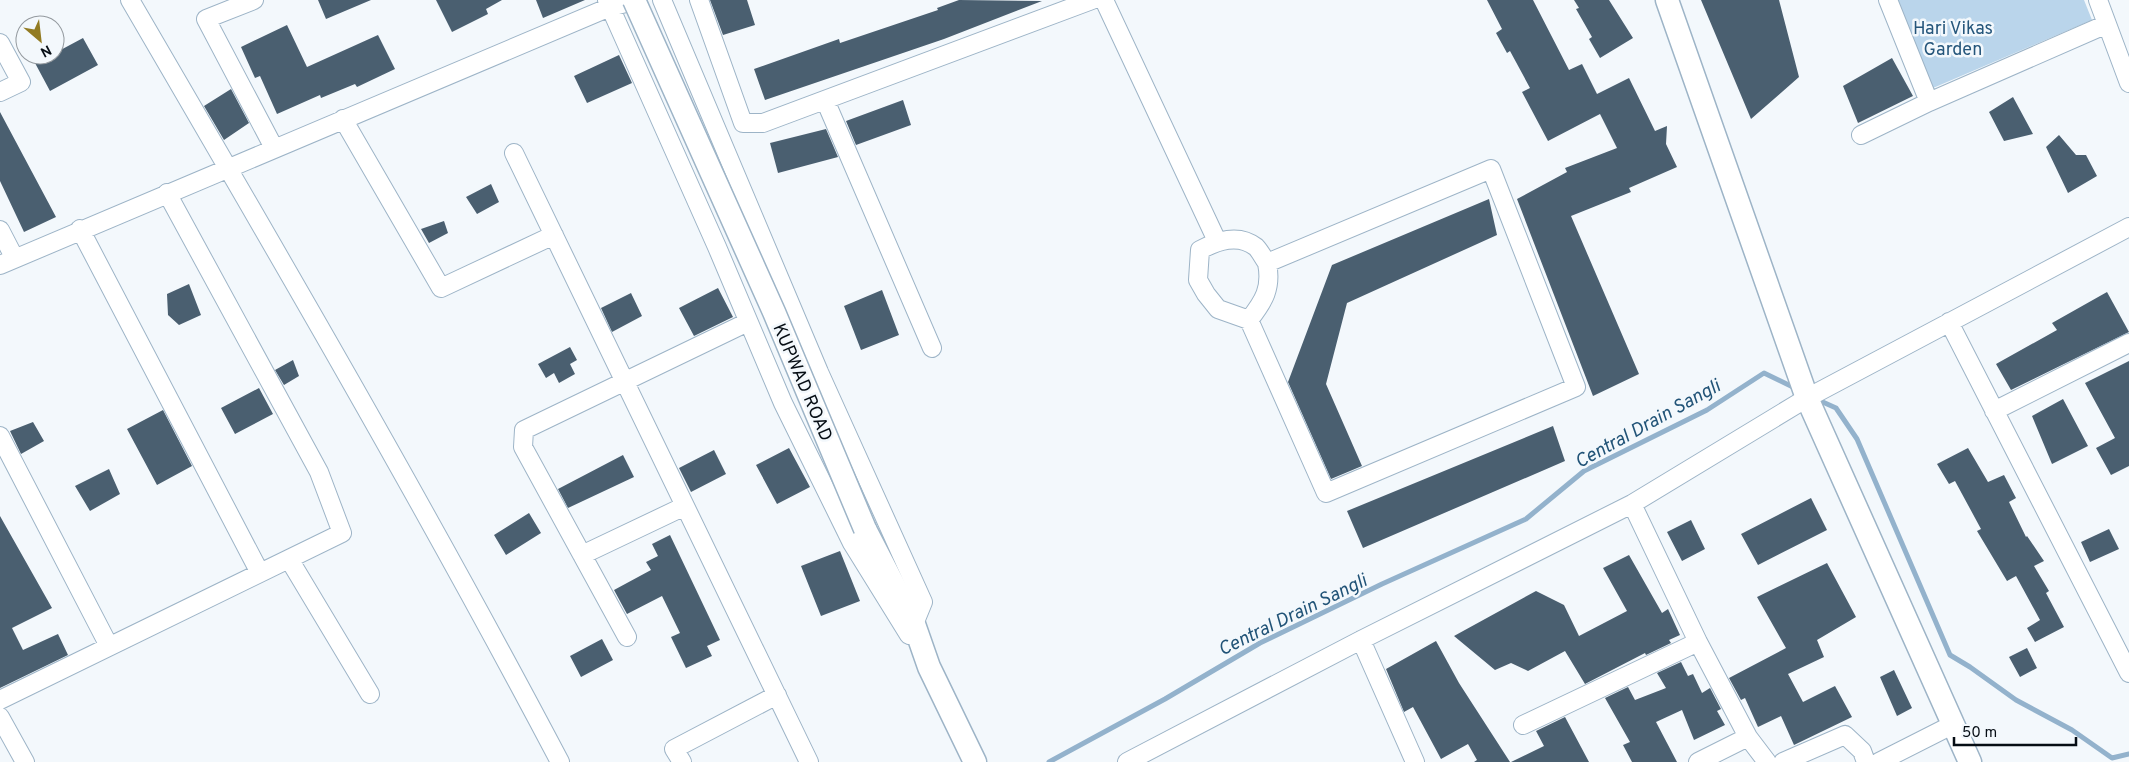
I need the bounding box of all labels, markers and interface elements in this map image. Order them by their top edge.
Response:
north arrow [15,15,65,65]
park label: Hari Vikas Garden [1913,18,1993,62]
text: N [37,40,54,60]
street label: KUPWAD ROAD [766,320,837,445]
water label: Central Drain Sangli [1571,374,1726,475]
water label: Central Drain Sangli [1214,569,1372,662]
scale bar [1954,714,2076,746]
text: 50 m [1962,724,1997,743]

